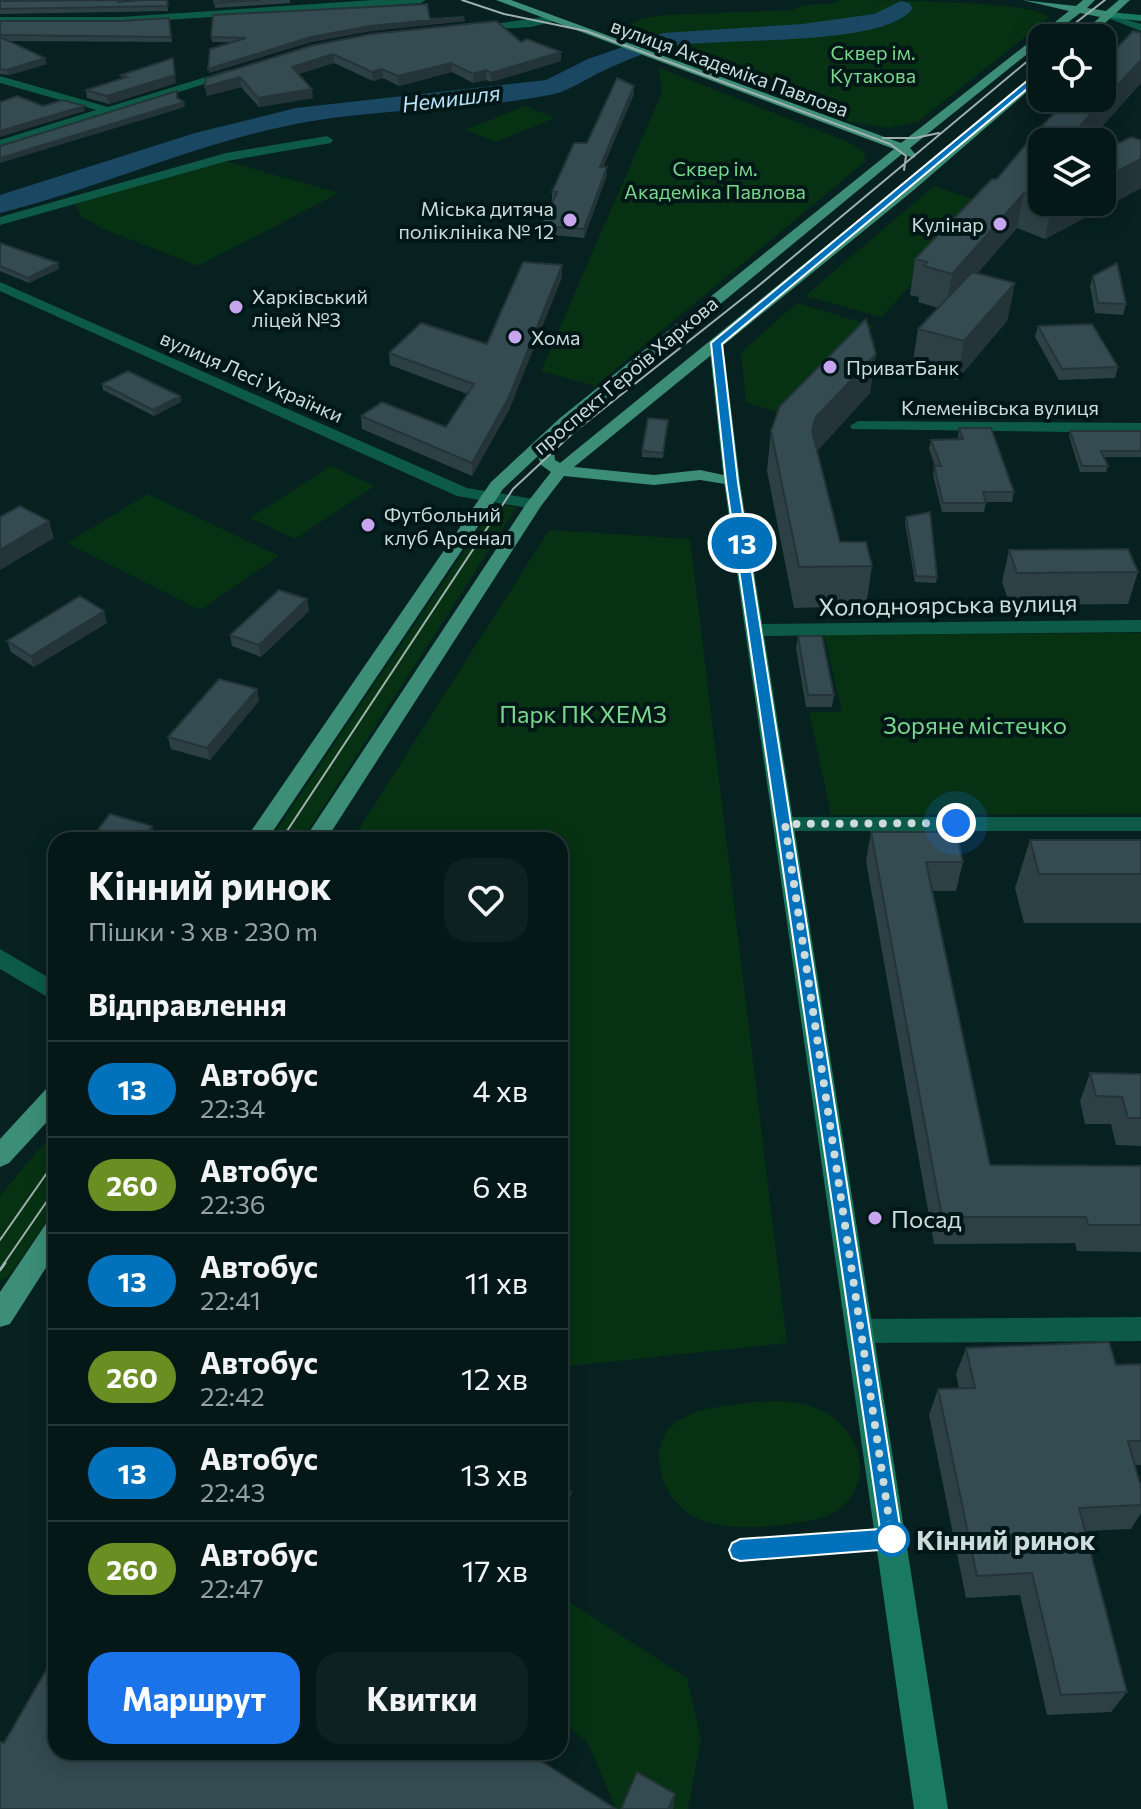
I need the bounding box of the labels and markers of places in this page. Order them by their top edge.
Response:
place label: Міська дитяча поліклініка № 12 [398,196,554,243]
marker: Міська дитяча поліклініка № 12 [561,211,579,229]
place label: Кулінар [911,212,984,236]
marker: Кулінар [991,215,1009,233]
place label: Харківський ліцей №3 [252,284,368,331]
marker: Харківський ліцей №3 [227,298,245,316]
place label: Хома [531,325,580,349]
marker: Хома [506,328,524,346]
place label: ПриватБанк [846,355,960,379]
marker: ПриватБанк [821,358,839,376]
place label: Футбольний клуб Арсенал [384,502,512,549]
marker: Футбольний клуб Арсенал [359,516,377,534]
place label: Посад [891,1204,962,1233]
marker: Посад [866,1209,884,1227]
marker: Кінний ринок [875,1522,909,1556]
place label: Кінний ринок [916,1522,1095,1556]

